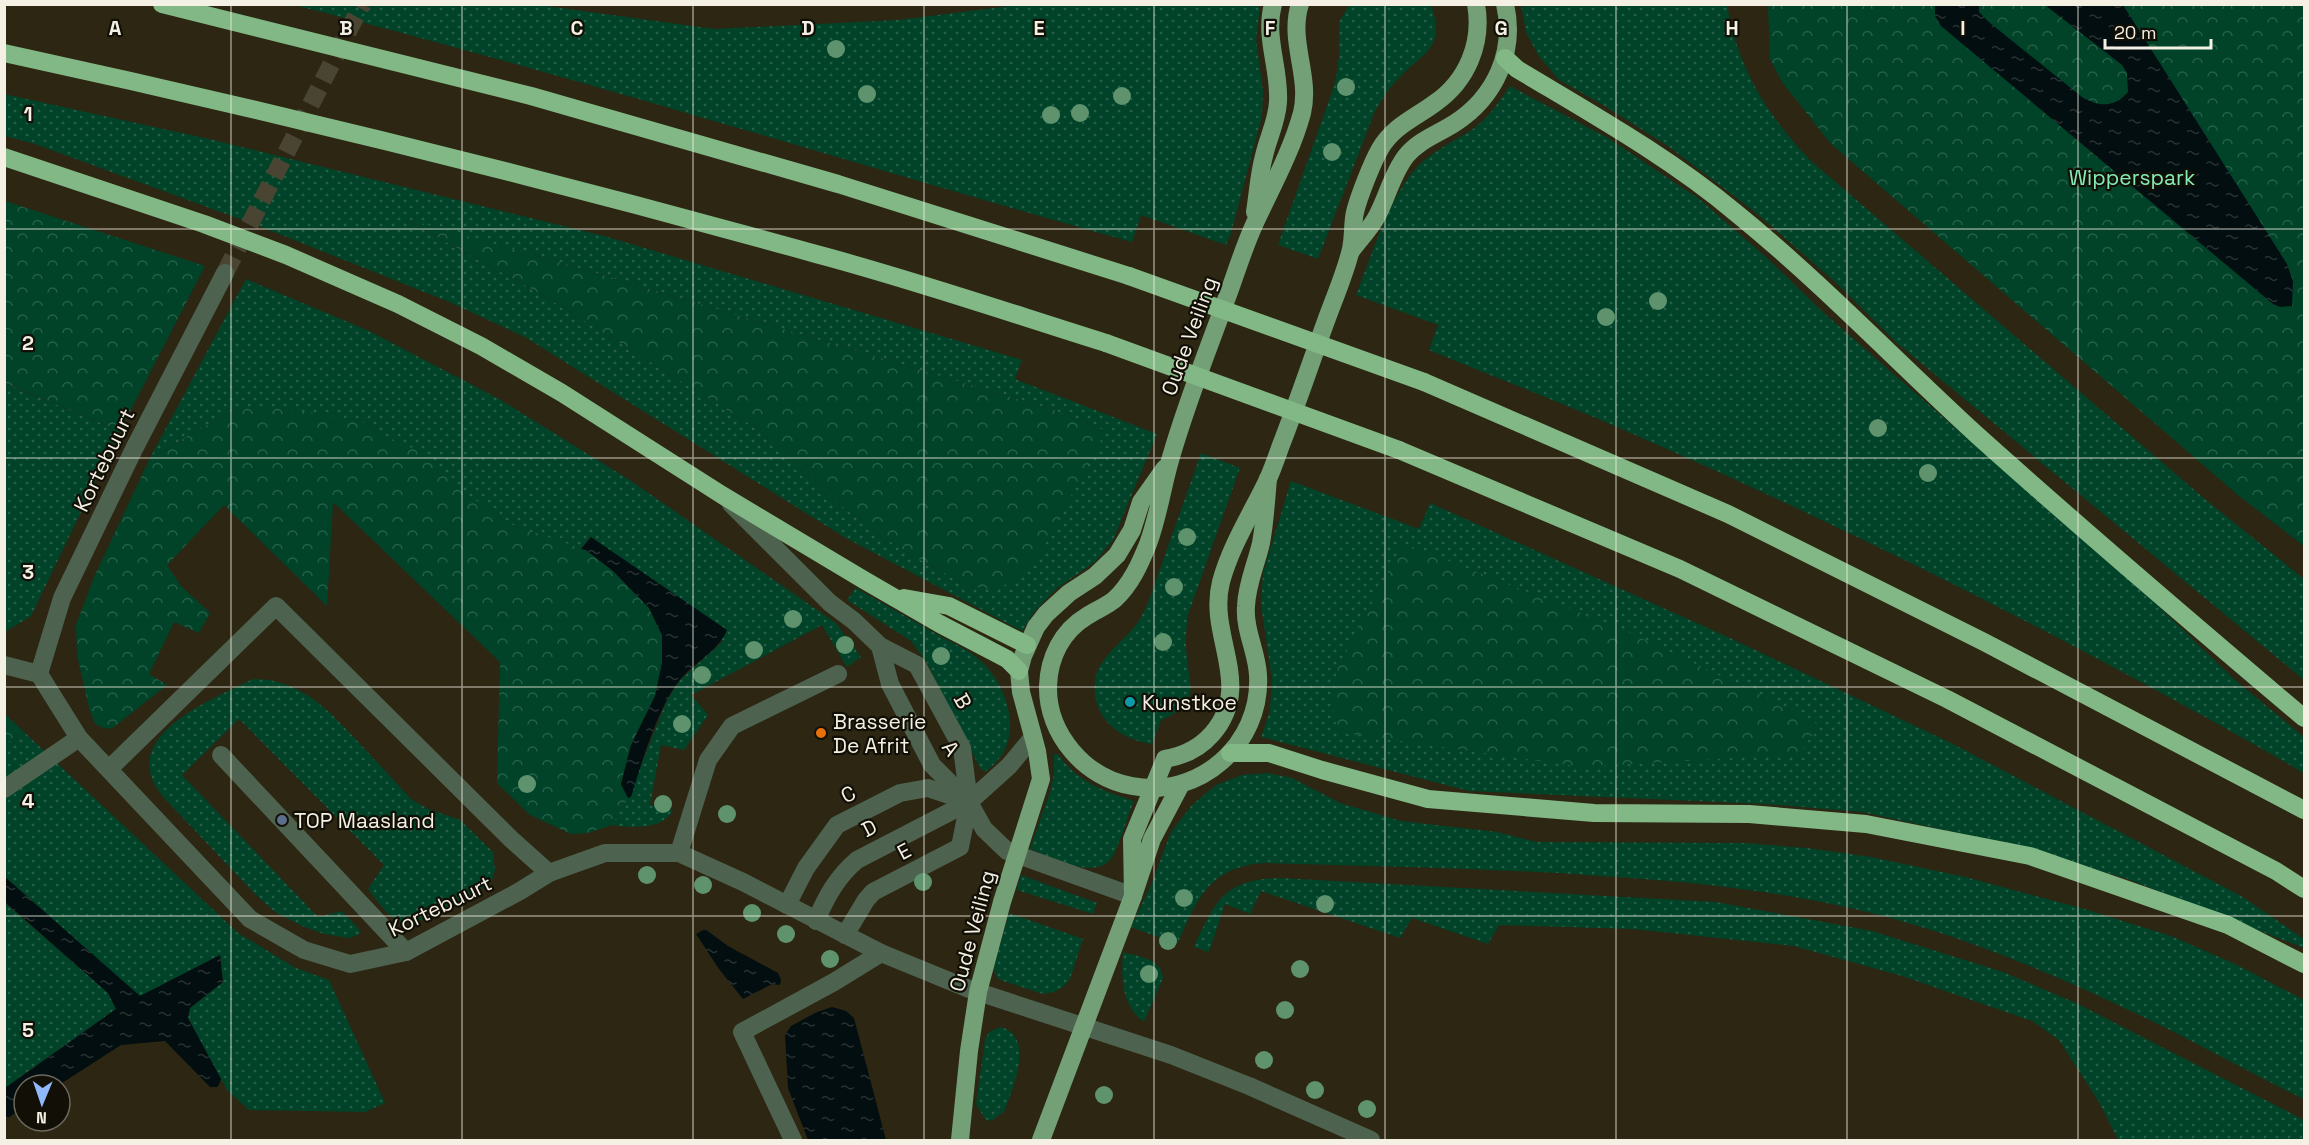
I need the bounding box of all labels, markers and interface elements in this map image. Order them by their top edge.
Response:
scale bar [2105,12,2212,50]
text: A [109,15,122,41]
text: B [339,15,353,41]
text: C [571,15,584,41]
text: D [801,15,815,41]
text: E [1033,15,1045,41]
text: F [1265,15,1276,41]
text: G [1494,15,1508,41]
text: H [1725,15,1739,41]
text: I [1960,15,1966,41]
text: 20 m [2114,21,2157,44]
text: 1 [23,101,33,127]
park label: Wipperspark [2069,164,2195,191]
street label: Oude Veiling [1155,273,1223,399]
text: 2 [22,330,34,356]
street label: Kortebuurt [67,404,141,516]
text: 3 [22,559,34,585]
street label: B [948,688,978,714]
place label: Kunstkoe [1142,689,1237,716]
marker: Kunstkoe [1123,695,1137,709]
place label: Brasserie De Afrit [833,708,927,759]
marker: Brasserie De Afrit [814,726,828,740]
street label: A [936,735,966,761]
street label: C [836,779,860,809]
text: 4 [22,788,35,814]
place label: TOP Maasland [294,807,435,834]
marker: TOP Maasland [275,813,289,827]
street label: D [857,813,881,843]
street label: E [892,836,916,866]
street label: Oude Veiling [943,867,1001,995]
street label: Kortebuurt [384,869,496,943]
text: 5 [22,1017,34,1043]
north arrow [12,1073,72,1133]
text: N [36,1107,47,1128]

